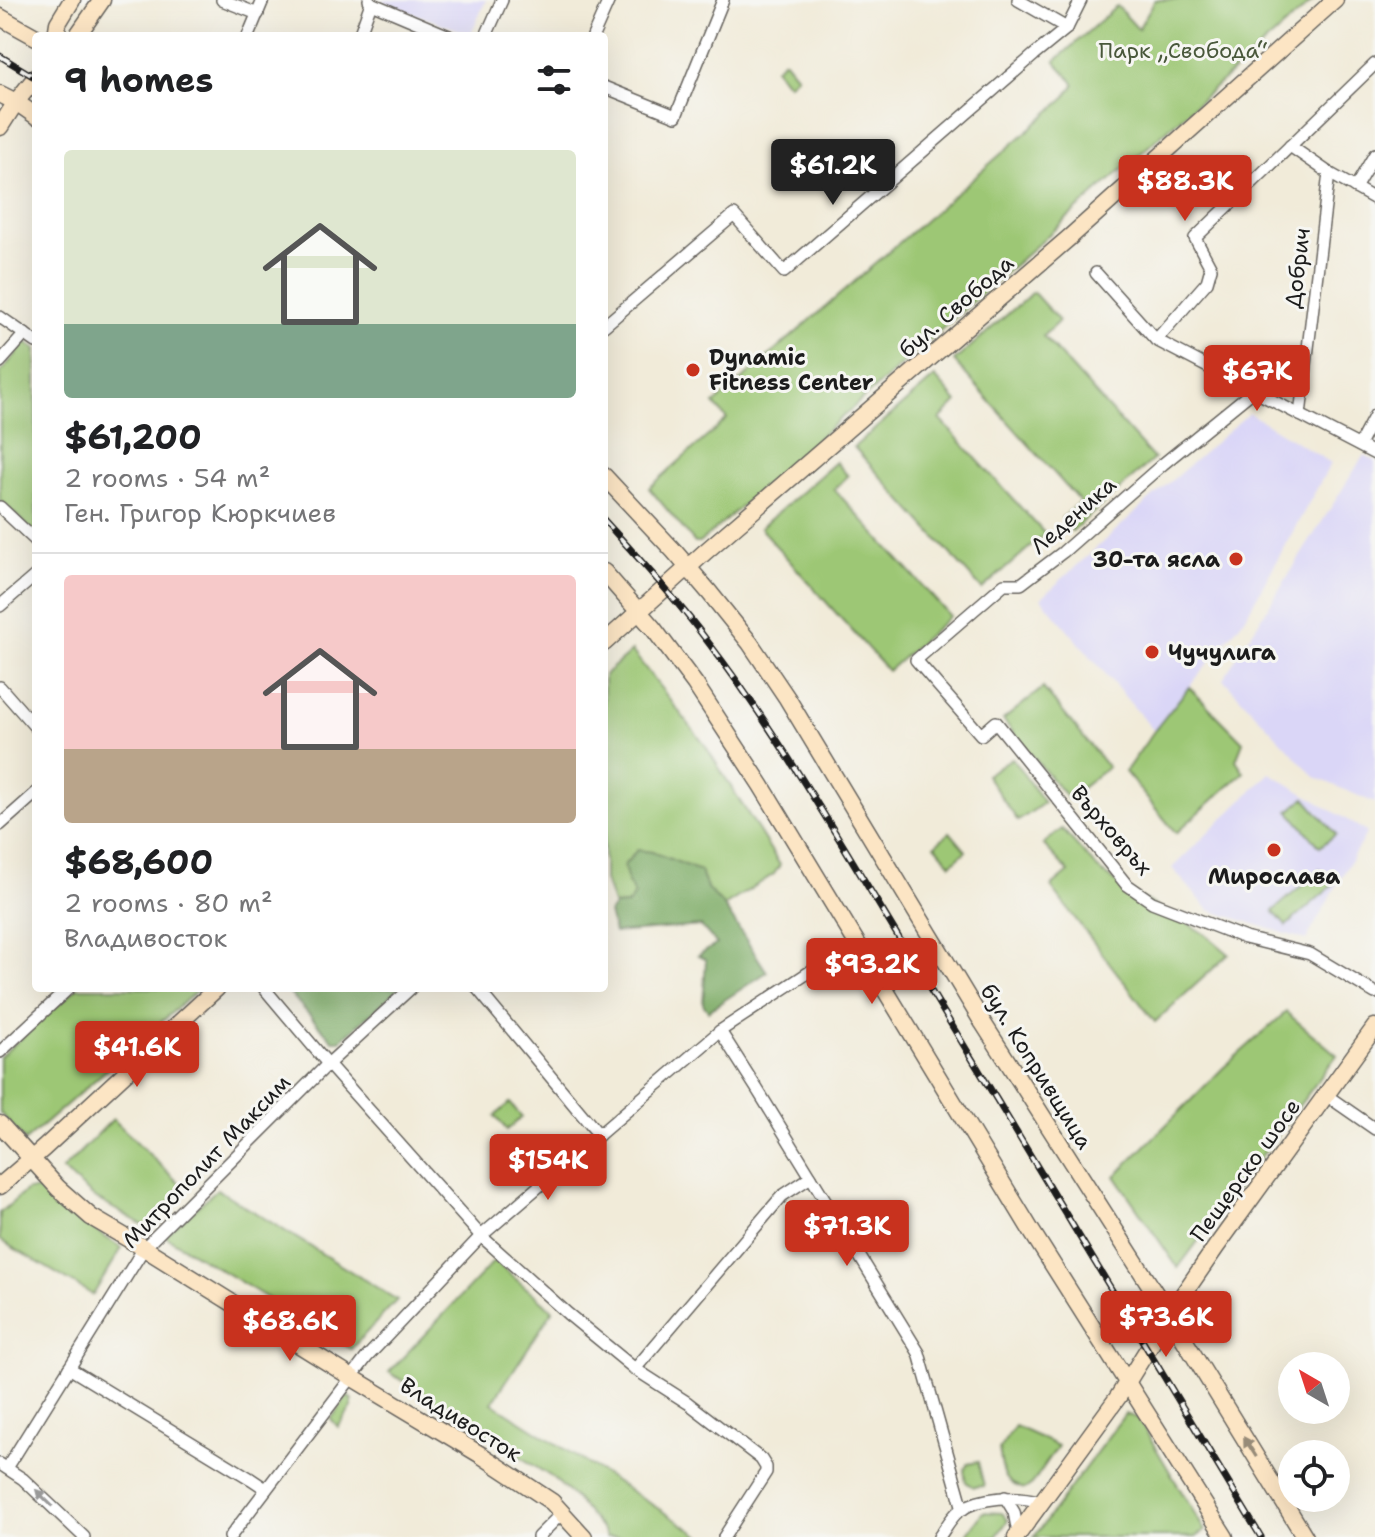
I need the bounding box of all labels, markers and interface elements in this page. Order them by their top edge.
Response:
park label: Парк „Свобода“ [1099,36,1268,65]
text: 9 homes [64,57,213,103]
icon: filters [532,58,576,102]
pin: $61.2K [768,139,898,207]
text: $61.2K [789,147,877,182]
pin: $88.3K [1120,155,1250,223]
text: $88.3K [1137,163,1233,198]
icon: home [248,202,392,346]
street label: Добрич [1278,226,1317,310]
street label: бул. Свобода [893,248,1020,364]
place label: Dynamic Fitness Center [709,343,874,397]
pin: $67K [1210,345,1304,413]
text: $67K [1222,353,1292,388]
marker: Dynamic Fitness Center [684,361,702,379]
text: $61,200 [64,414,202,460]
text: 2 rooms · 54 m² [64,460,270,495]
street label: Леденика [1024,470,1123,561]
text: Ген. Григор Кюркчиев [64,495,336,530]
place label: 30-та ясла [1093,545,1220,574]
marker: 30-та ясла [1227,550,1245,568]
icon: home [248,627,392,771]
place label: Чучулига [1168,638,1276,667]
marker: Чучулига [1143,643,1161,661]
street label: Върховръх [1065,779,1159,881]
text: $68,600 [64,839,213,885]
marker: Мирослава [1265,841,1283,859]
place label: Мирослава [1208,862,1340,891]
text: 2 rooms · 80 m² [64,885,273,920]
text: Владивосток [64,920,227,955]
pin: $93.2K [807,938,937,1006]
text: $93.2K [824,946,920,981]
street label: бул. Копривщица [974,978,1099,1155]
pin: $41.6K [72,1021,202,1089]
text: $41.6K [93,1029,181,1064]
street label: Митрополит Максим [116,1068,297,1254]
street label: Пещерско шосе [1184,1093,1307,1248]
pin: $154K [492,1134,604,1202]
text: $154K [508,1142,588,1177]
pin: $71.3K [782,1200,912,1268]
text: $71.3K [803,1208,891,1243]
pin: $73.6K [1101,1291,1231,1359]
pin: $68.6K [225,1295,355,1363]
text: $73.6K [1119,1299,1213,1334]
text: $68.6K [242,1303,338,1338]
north arrow [1278,1352,1350,1424]
map controls [1278,1352,1350,1512]
street label: Владивосток [394,1371,527,1468]
one-way arrow [1243,1436,1257,1458]
button: locate [1278,1440,1350,1512]
one-way arrow [35,1489,54,1508]

